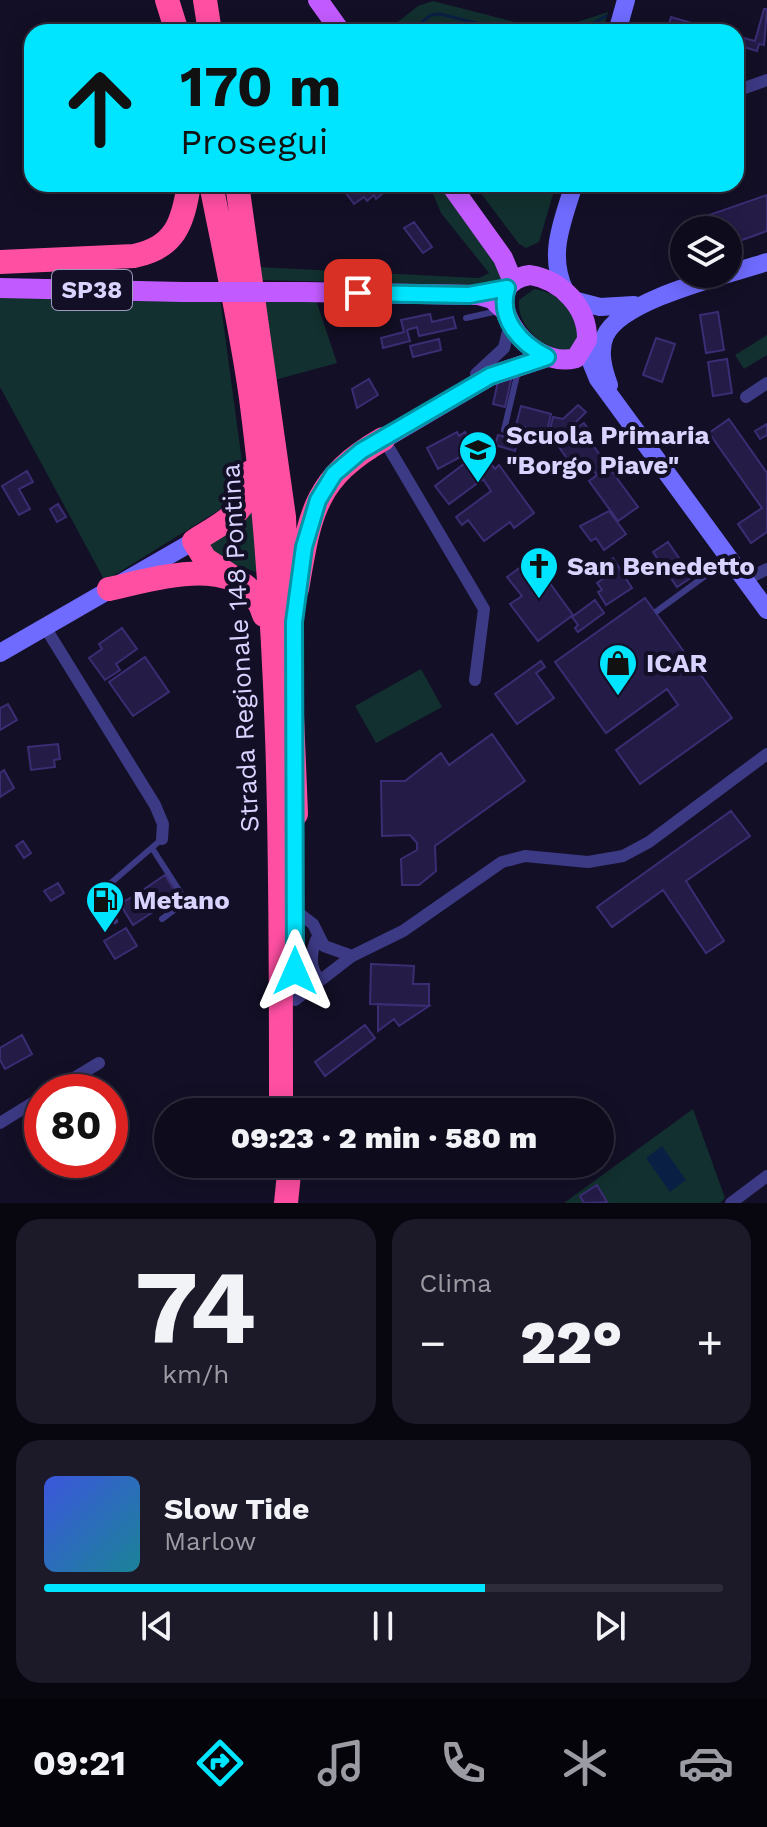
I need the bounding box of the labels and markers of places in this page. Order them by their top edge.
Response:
pin [324,259,392,327]
place label: Scuola Primaria "Borgo Piave" [506,420,710,480]
school or university icon: Scuola Primaria "Borgo Piave" [457,429,499,484]
church icon: San Benedetto [518,545,560,600]
place label: San Benedetto [567,551,755,581]
shop icon: ICAR [597,642,639,697]
place label: ICAR [646,648,708,678]
fuel station icon: Metano [84,879,126,934]
place label: Metano [133,885,230,915]

